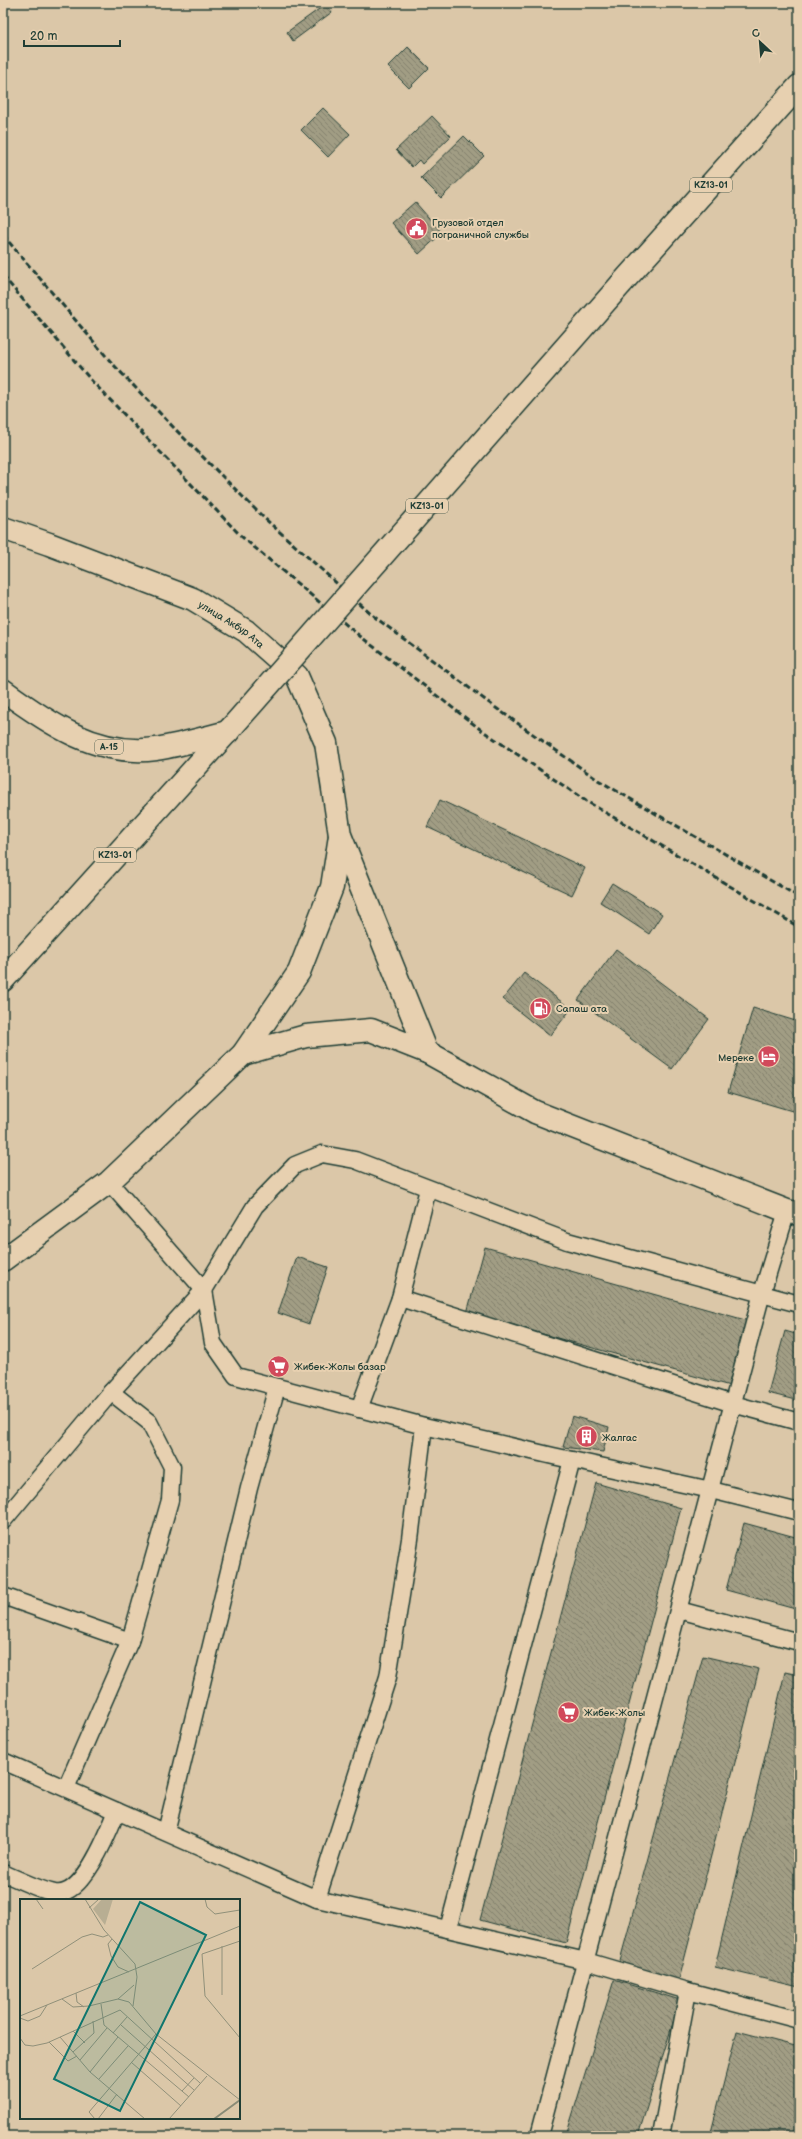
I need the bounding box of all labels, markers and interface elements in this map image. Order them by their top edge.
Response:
scale bar [24,22,120,48]
north arrow [740,22,780,62]
text: С [750,26,762,41]
text: 20 m [30,29,57,44]
road number: KZ13-01 [690,178,732,192]
public building icon: Грузовой отдел пограничной службы [404,215,430,241]
place label: Грузовой отдел пограничной службы [432,217,529,241]
road number: KZ13-01 [406,499,448,513]
street label: улица Акбур Ата [196,599,266,651]
road number: A-15 [95,740,123,754]
road number: KZ13-01 [94,848,136,862]
fuel station icon: Сапаш ата [528,995,554,1021]
place label: Сапаш ата [556,1003,607,1015]
hotel icon: Мереке [756,1044,782,1070]
place label: Мереке [718,1052,754,1064]
supermarket icon: Жибек-Жолы базар [265,1353,291,1379]
place label: Жибек-Жолы базар [294,1361,386,1373]
building icon: Жалгас [573,1424,599,1450]
place label: Жалгас [602,1432,637,1444]
supermarket icon: Жибек-Жолы [555,1699,581,1725]
place label: Жибек-Жолы [584,1707,645,1719]
inset map [20,1899,240,2119]

